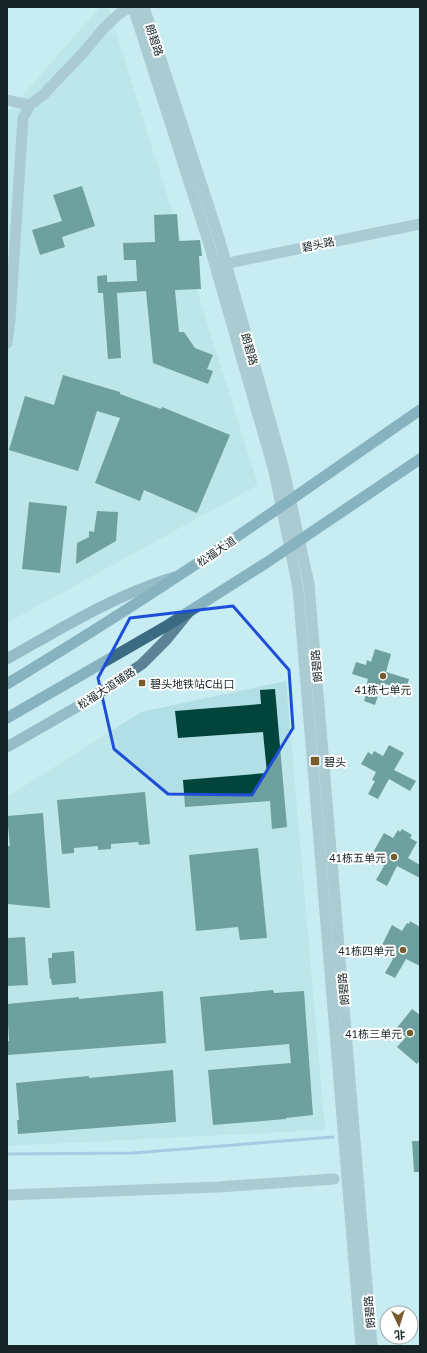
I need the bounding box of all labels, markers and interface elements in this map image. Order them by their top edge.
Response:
street label: 朗碧路 [144,22,166,58]
street label: 碧头路 [301,234,335,254]
street label: 朗碧路 [239,331,261,367]
street label: 松福大道 [194,533,238,569]
street label: 朗碧路 [308,649,324,683]
street label: 松福大道辅路 [75,665,137,711]
marker: 41栋七单元 [378,671,388,681]
place label: 碧头地铁站C出口 [150,677,234,690]
marker: 碧头地铁站C出口 [137,678,147,688]
place label: 41栋七单元 [355,683,411,696]
marker: 碧头 [309,755,321,767]
place label: 碧头 [324,755,346,768]
place label: 41栋五单元 [329,851,386,864]
marker: 41栋五单元 [389,852,399,862]
place label: 41栋四单元 [338,944,395,957]
marker: 41栋四单元 [398,945,408,955]
street label: 朗碧路 [335,972,351,1006]
place label: 41栋三单元 [345,1027,402,1040]
marker: 41栋三单元 [405,1028,415,1038]
street label: 朗碧路 [361,1295,377,1329]
north arrow [379,1305,419,1345]
text: 北 [394,1329,406,1342]

